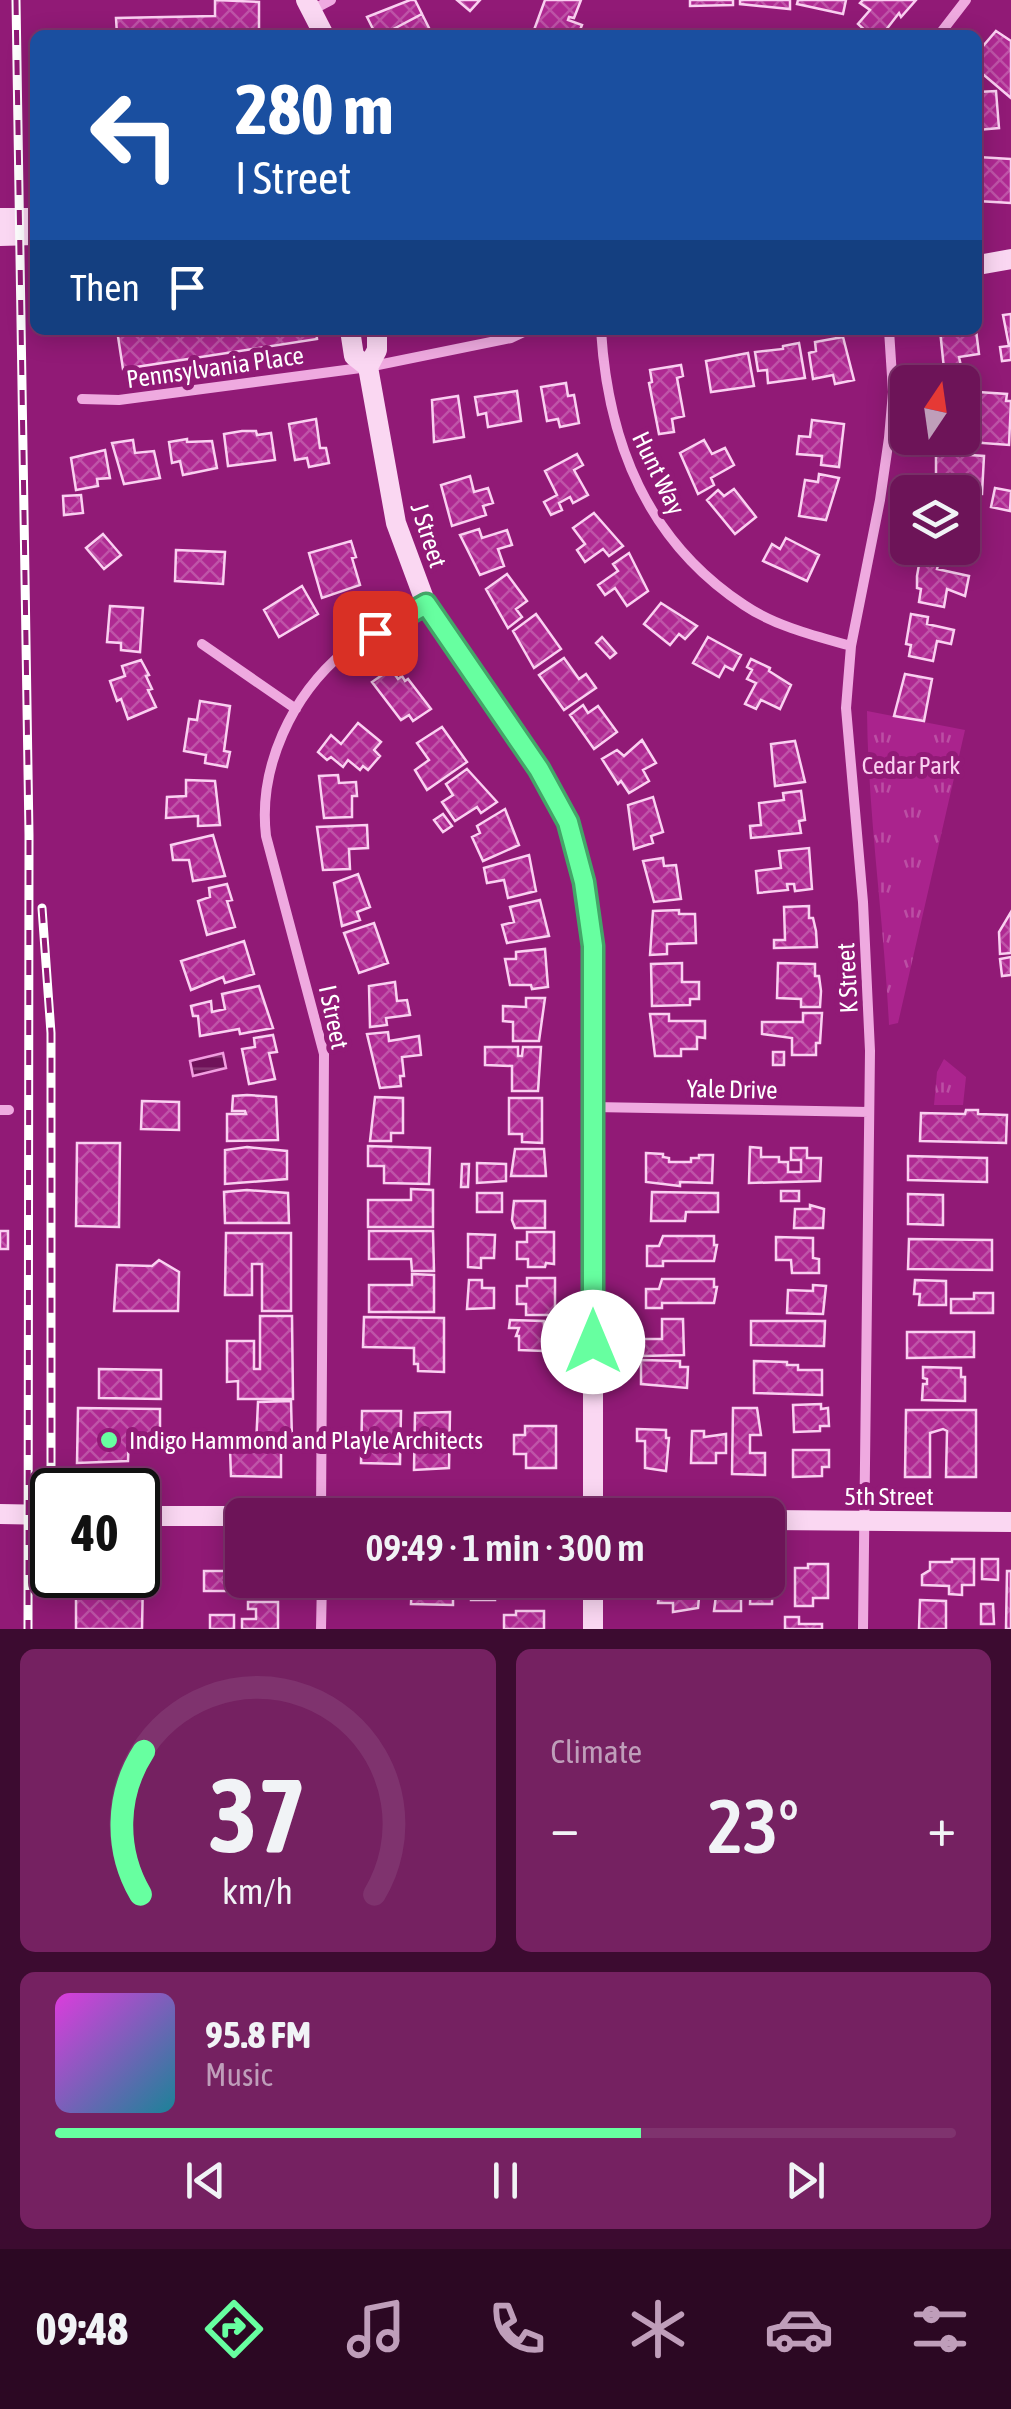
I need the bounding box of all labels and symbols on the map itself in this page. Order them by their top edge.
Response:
street label: Pennsylvania Place [125,341,305,393]
north arrow [890,365,980,455]
street label: Hunt Way [627,427,691,519]
street label: J Street [405,499,453,571]
pin [333,591,418,676]
park label: Cedar Park [862,751,960,779]
street label: K Street [831,942,863,1014]
street label: I Street [314,982,354,1052]
street label: Yale Drive [686,1074,778,1104]
position arrow [541,1290,645,1394]
place label: Indigo Hammond and Playle Architects [129,1426,483,1454]
marker: Indigo Hammond and Playle Architects [98,1429,120,1451]
speed limit sign: 40 [30,1468,160,1598]
street label: 5th Street [844,1482,934,1510]

